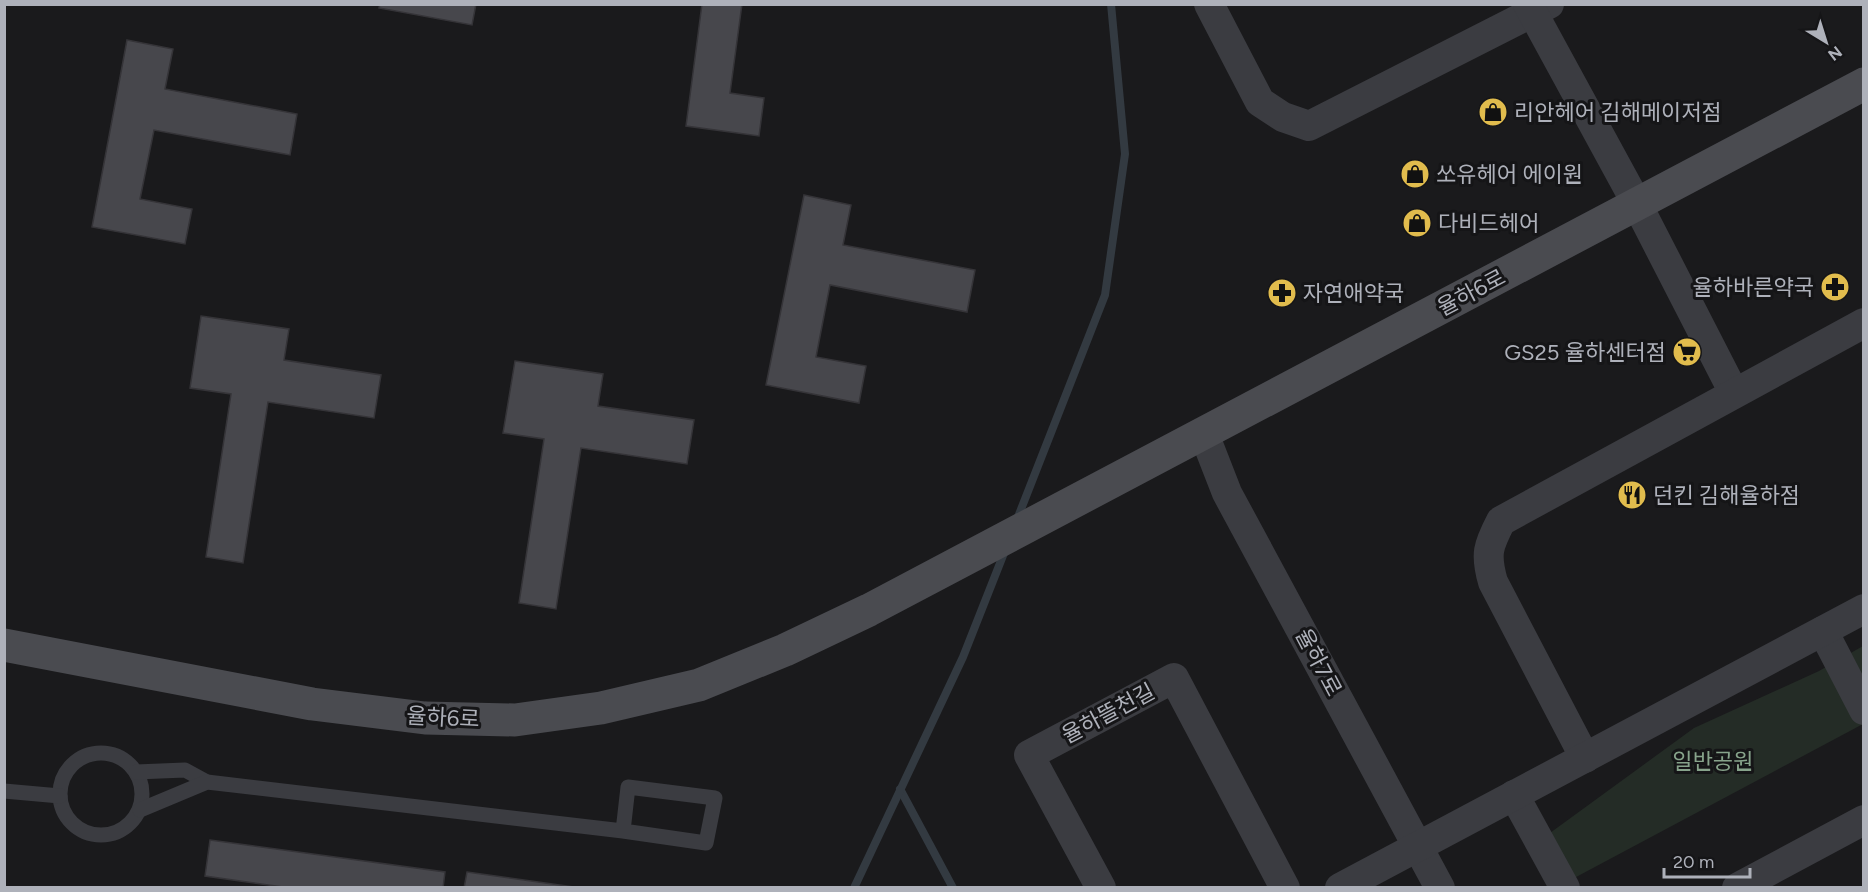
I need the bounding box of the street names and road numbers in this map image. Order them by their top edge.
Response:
street label: 율하6로 [1433,263,1510,322]
street label: 율하7로 [1290,624,1348,701]
street label: 율하뜰천길 [1057,678,1159,749]
street label: 율하6로 [406,702,480,733]

